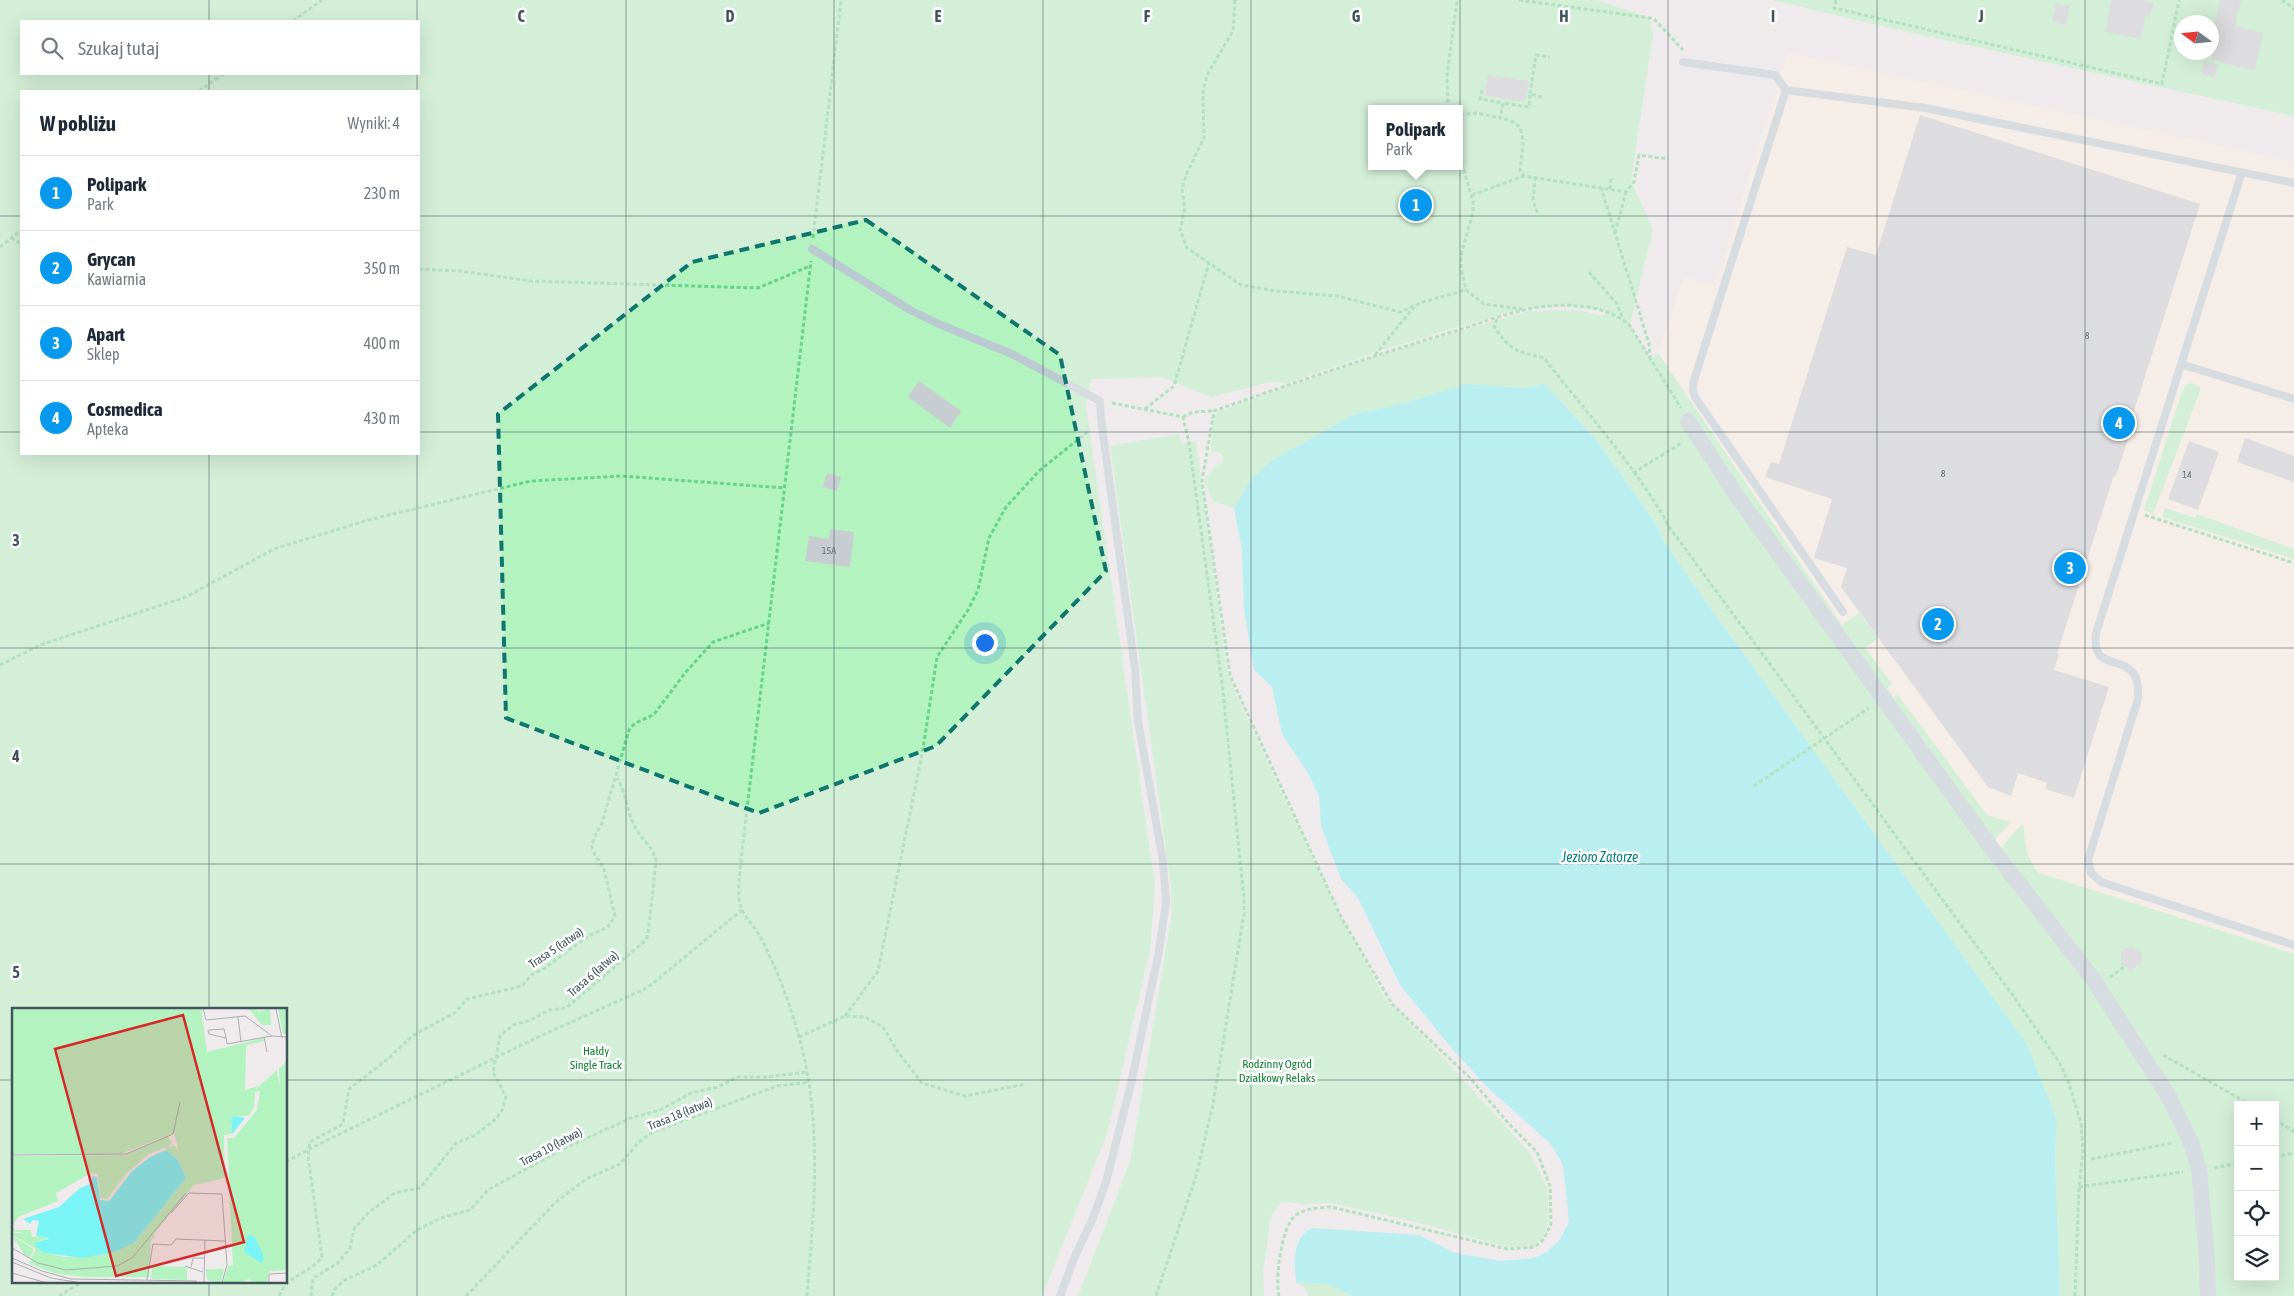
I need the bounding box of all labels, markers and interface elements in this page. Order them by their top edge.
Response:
text: C [517,7,525,25]
text: D [726,7,735,25]
text: E [935,7,942,25]
text: F [1144,7,1151,25]
text: G [1352,7,1361,25]
text: H [1559,7,1569,25]
text: I [1771,7,1775,25]
text: J [1977,7,1984,25]
north arrow [2174,15,2219,60]
search box [20,20,420,75]
icon: search [38,34,66,62]
text: Szukaj tutaj [78,37,160,59]
popup [1368,105,1463,170]
text: W pobliżu [40,111,116,135]
text: Wyniki: 4 [348,114,400,132]
text: Polipark [1386,118,1445,140]
text: Park [1386,140,1413,158]
text: Polipark [87,173,146,195]
text: 1 [52,184,60,202]
text: 230 m [364,184,400,202]
pin: 1 [1400,186,1432,224]
text: Park [87,195,114,213]
text: Grycan [87,248,135,270]
text: 2 [52,259,60,277]
text: 350 m [364,259,400,277]
text: Kawiarnia [87,270,146,288]
text: Apart [87,323,125,345]
house number: 8 [2085,330,2090,341]
text: 3 [52,334,60,352]
text: 400 m [364,334,400,352]
text: Sklep [87,345,120,363]
text: Cosmedica [87,398,163,420]
pin: 4 [2103,404,2135,442]
text: 4 [52,409,60,427]
text: 430 m [364,409,400,427]
text: Apteka [87,420,129,438]
house number: 8 [1941,468,1946,479]
house number: 14 [2182,469,2192,480]
text: 3 [12,531,20,549]
house number: 15A [822,545,836,556]
pin: 3 [2054,549,2086,587]
pin: 2 [1922,605,1954,643]
your location [972,630,998,656]
text: 4 [11,747,20,765]
water label: Jezioro Zatorze [1561,849,1638,865]
street label: Trasa 5 (łatwa) [526,925,586,971]
street label: Trasa 6 (łatwa) [565,948,621,1000]
text: 5 [12,963,20,981]
inset map [12,1008,288,1284]
park label: Hałdy Single Track [570,1044,623,1072]
park label: Rodzinny Ogród Działkowy Relaks [1239,1057,1315,1085]
street label: Trasa 18 (łatwa) [646,1095,714,1133]
map controls [2234,1101,2279,1281]
button: + [2234,1101,2279,1146]
street label: Trasa 10 (łatwa) [518,1125,585,1169]
button: − [2234,1146,2279,1191]
button: locate [2234,1191,2279,1236]
button: layers [2234,1236,2279,1281]

